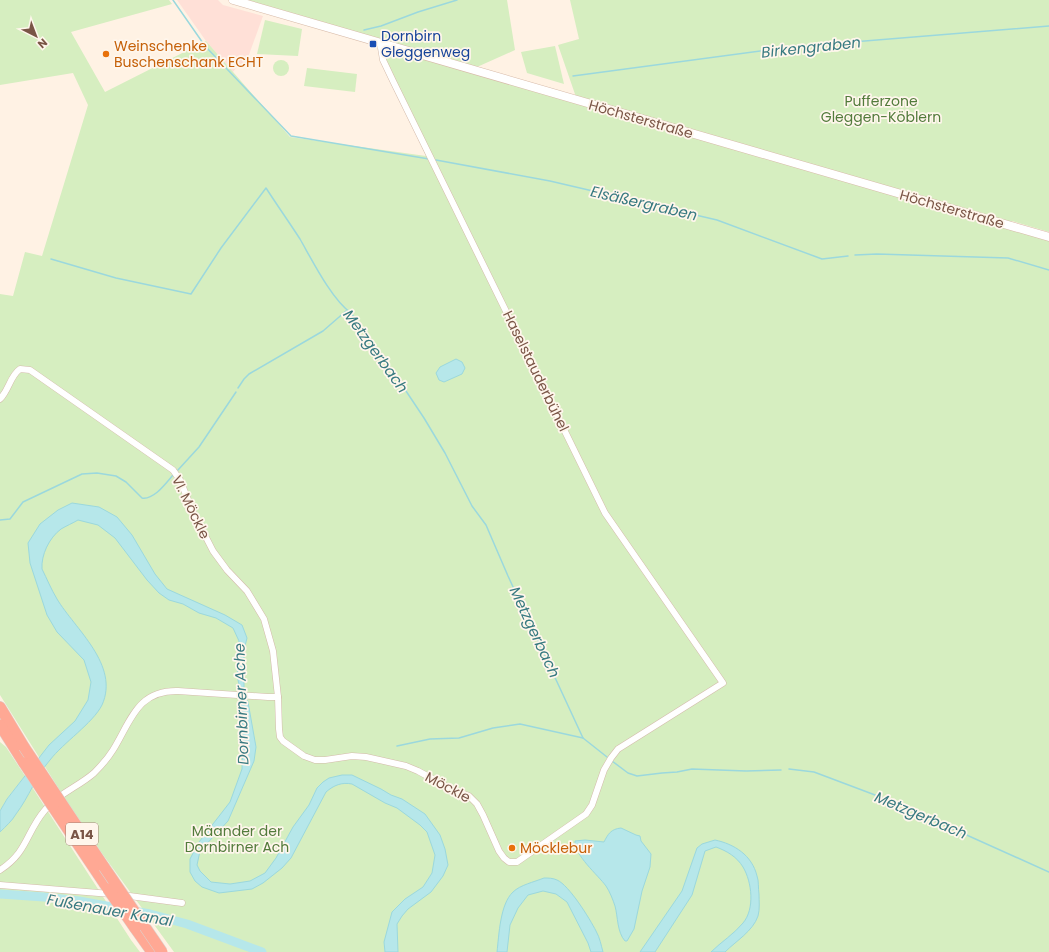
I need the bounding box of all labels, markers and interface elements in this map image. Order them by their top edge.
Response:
north arrow [16,16,56,56]
place label: Dornbirn Gleggenweg [381,26,470,62]
water label: Birkengraben [760,31,862,63]
text: N [34,35,51,52]
place label: Weinschenke Buschenschank ECHT [114,36,264,72]
marker: Dornbirn Gleggenweg [368,39,378,49]
marker: Weinschenke Buschenschank ECHT [101,49,111,59]
park label: Pufferzone Gleggen-Köblern [821,91,941,127]
street label: Höchsterstraße [586,95,696,144]
water label: Elsäßergraben [589,181,699,225]
street label: Höchsterstraße [897,185,1007,234]
water label: Metzgerbach [339,305,413,397]
street label: Haselstauderbühel [498,307,574,435]
street label: VI. Möckle [167,472,215,542]
water label: Metzgerbach [505,583,565,681]
water label: Dornbirner Ache [228,643,254,765]
street label: Möckle [422,767,475,807]
water label: Metzgerbach [872,786,970,844]
park label: Mäander der Dornbirner Ach [185,821,289,857]
road number: A14 [66,823,98,845]
place label: Möcklebur [520,838,593,858]
marker: Möcklebur [507,843,517,853]
water label: Fußenauer Kanal [45,889,175,931]

